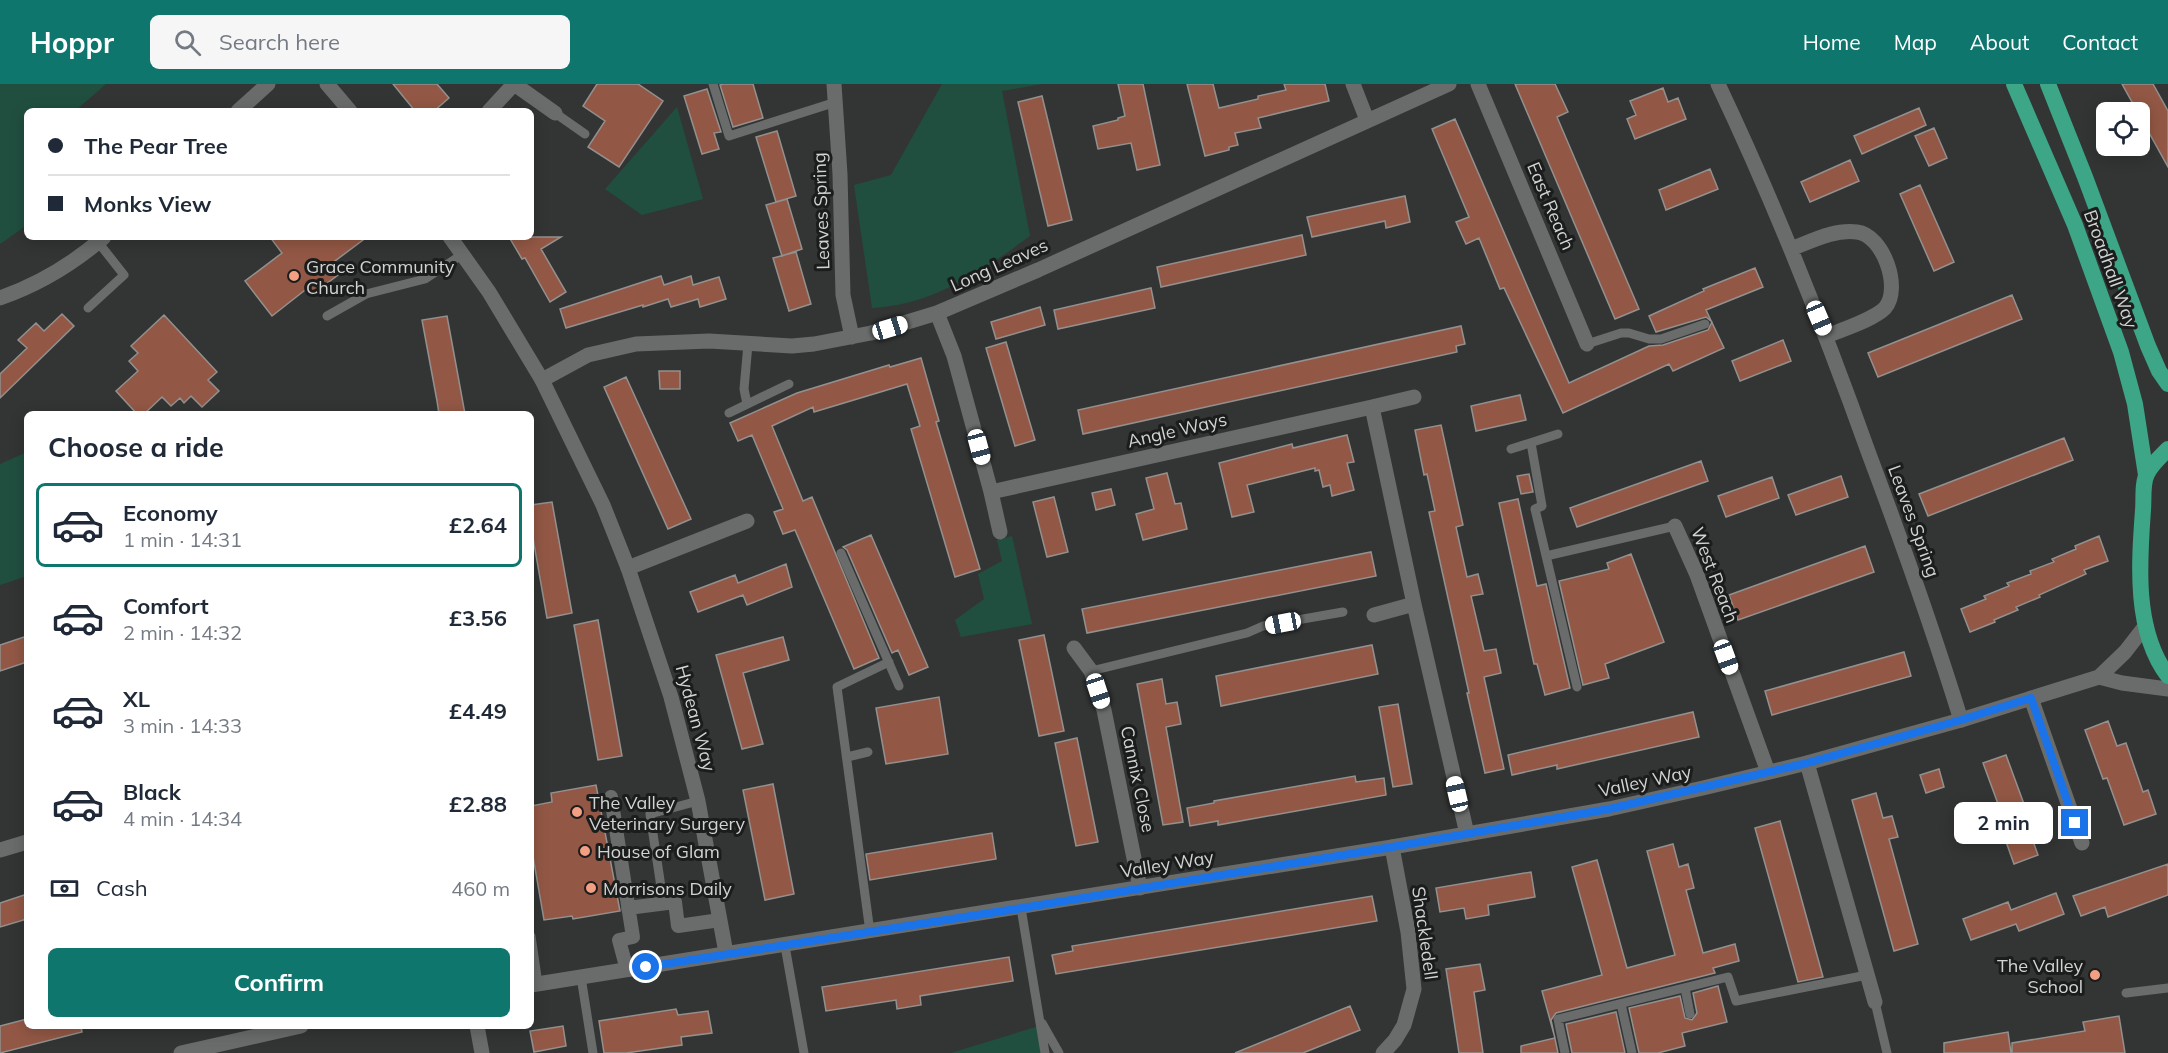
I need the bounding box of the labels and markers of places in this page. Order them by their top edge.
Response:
place label: Grace Community Church [306,255,455,299]
marker: Grace Community Church [287,269,301,283]
place label: The Valley Veterinary Surgery [589,791,746,835]
marker: The Valley Veterinary Surgery [570,805,584,819]
place label: House of Glam [597,840,720,863]
marker: House of Glam [578,844,592,858]
place label: Morrisons Daily [603,877,732,900]
marker: Morrisons Daily [584,881,598,895]
place label: The Valley School [1997,954,2083,998]
marker: The Valley School [2088,968,2102,982]

